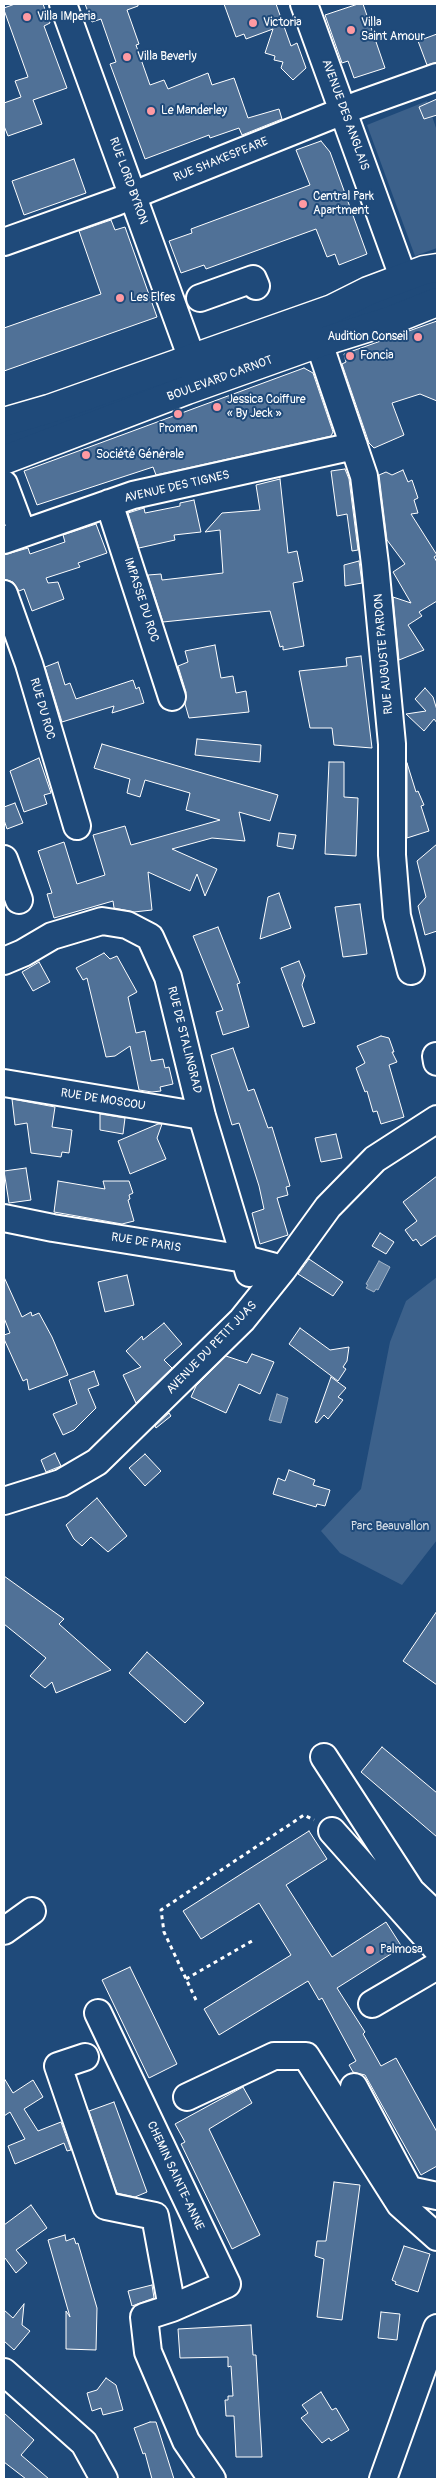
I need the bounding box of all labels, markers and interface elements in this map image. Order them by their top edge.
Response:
place label: Villa IMperia [37,10,96,24]
marker: Villa IMperia [21,11,33,23]
place label: Victoria [263,16,302,30]
place label: Villa Saint Amour [361,16,425,44]
marker: Victoria [247,17,259,29]
marker: Villa Saint Amour [345,24,357,36]
place label: Villa Beverly [137,50,197,64]
marker: Villa Beverly [121,51,133,63]
street label: AVENUE DES ANGLAIS [318,58,372,172]
place label: Le Manderley [161,104,227,118]
marker: Le Manderley [145,105,157,117]
street label: RUE LORD BYRON [106,135,150,227]
street label: RUE SHAKESPEARE [172,135,270,185]
place label: Central Park Apartment [313,190,374,218]
marker: Central Park Apartment [297,198,309,210]
place label: Les Elfes [130,291,175,305]
marker: Les Elfes [114,292,126,304]
place label: Audition Conseil [327,330,408,344]
marker: Audition Conseil [412,331,424,343]
place label: Foncia [360,349,394,363]
marker: Foncia [344,350,356,362]
street label: BOULEVARD CARNOT [165,353,275,405]
place label: Jessica Coiffure « By Jeck » [227,393,306,421]
marker: Jessica Coiffure « By Jeck » [211,401,223,413]
marker: Proman [172,408,184,420]
place label: Proman [158,422,198,436]
place label: Société Générale [96,448,184,462]
marker: Société Générale [80,449,92,461]
street label: AVENUE DES TIGNES [123,468,231,506]
street label: IMPASSE DU ROC [121,556,161,644]
street label: RUE AUGUSTE PARDON [372,593,396,715]
street label: RUE DU ROC [26,676,58,742]
street label: RUE DE STALINGRAD [164,985,204,1095]
street label: RUE DE MOSCOU [59,1086,147,1114]
street label: RUE DE PARIS [110,1230,182,1256]
street label: AVENUE DU PETIT JUAS [164,1299,260,1397]
park label: Parc Beauvallon [351,1520,429,1534]
place label: Palmosa [380,1943,423,1957]
marker: Palmosa [364,1944,376,1956]
street label: CHEMIN SAINTE-ANNE [143,2119,207,2233]

